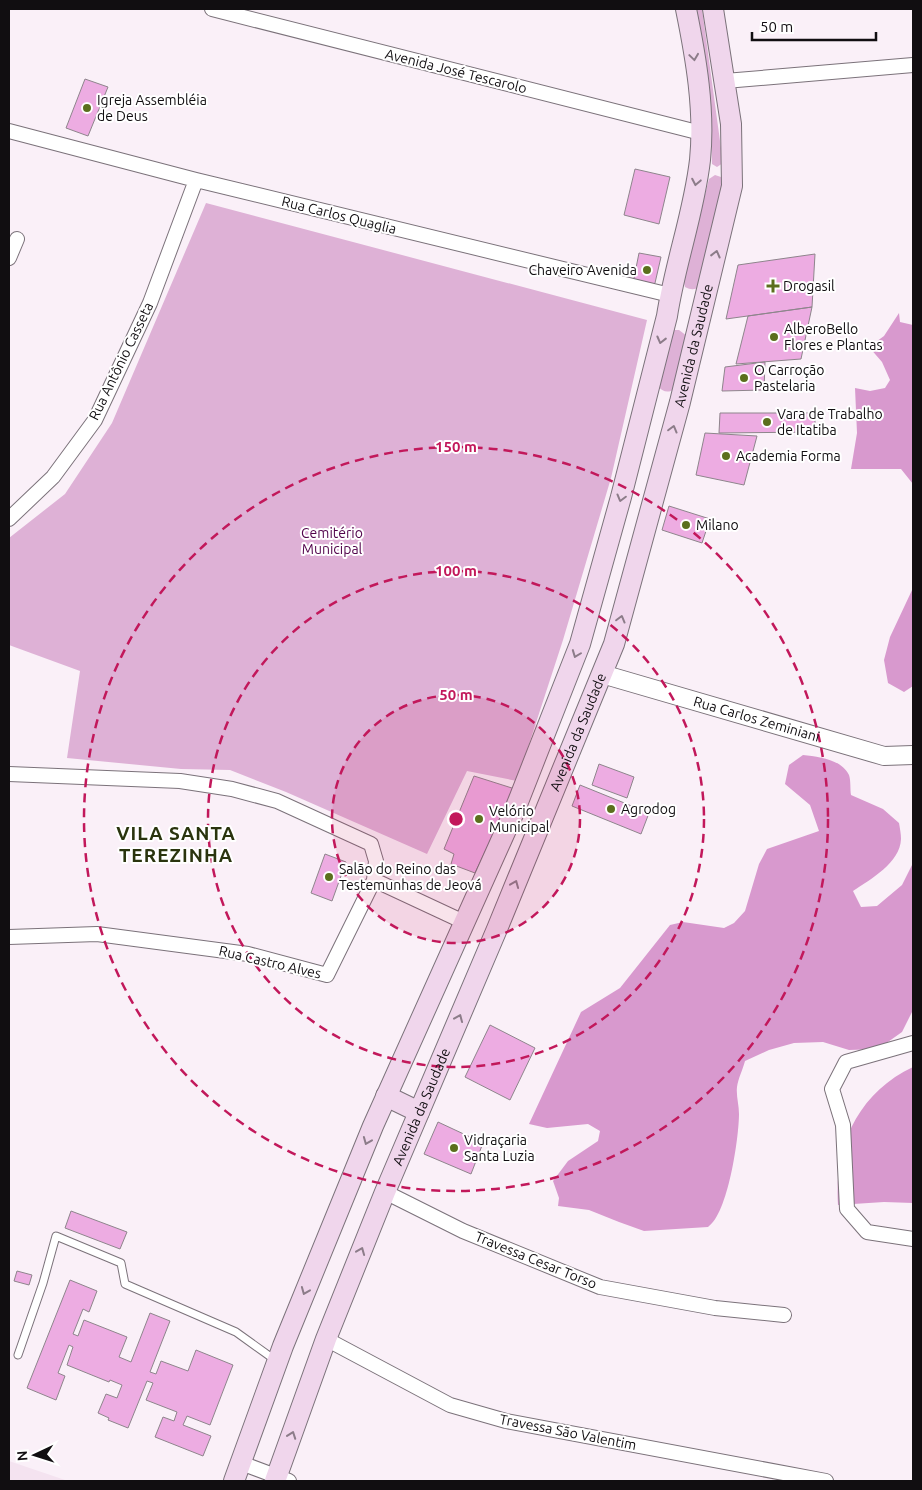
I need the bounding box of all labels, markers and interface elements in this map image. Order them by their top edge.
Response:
scale bar [752,10,876,42]
text: 50 m [760,18,793,35]
street label: Avenida José Tescarolo [383,46,529,96]
one-way arrow [689,52,699,61]
place label: Igreja Assembléia de Deus [97,92,207,124]
marker: Igreja Assembléia de Deus [81,102,93,114]
one-way arrow [692,177,702,186]
street label: Rua Carlos Quaglia [280,193,398,237]
one-way arrow [710,249,721,258]
place label: Chaveiro Avenida [528,262,637,278]
marker: Chaveiro Avenida [641,264,653,276]
place label: Drogasil [783,278,835,294]
marker: Drogasil [767,280,779,292]
street label: Avenida da Saudade [671,283,716,409]
street label: Rua Antônio Casseta [86,300,156,422]
place label: AlberoBello Flores e Plantas [784,321,882,353]
marker: AlberoBello Flores e Plantas [768,331,780,343]
one-way arrow [656,336,667,345]
place label: O Carroção Pastelaria [754,362,825,394]
marker: O Carroção Pastelaria [738,372,750,384]
place label: Vara de Trabalho de Itatiba [777,406,883,438]
marker: Vara de Trabalho de Itatiba [761,416,773,428]
one-way arrow [667,424,678,433]
text: 150 m [435,438,477,455]
place label: Academia Forma [736,448,841,464]
marker: Academia Forma [720,450,732,462]
one-way arrow [616,493,626,501]
place label: Milano [696,517,739,533]
marker: Milano [680,519,692,531]
park label: Cemitério Municipal [301,525,363,557]
text: 100 m [435,562,477,579]
one-way arrow [615,615,626,624]
one-way arrow [572,649,582,658]
street label: Avenida da Saudade [547,671,609,793]
text: 50 m [439,686,473,703]
street label: Rua Carlos Zeminiani [692,693,822,745]
place label: Agrodog [621,801,676,817]
place label: Velório Municipal [489,803,550,835]
marker: Agrodog [605,803,617,815]
centre of rings [447,810,465,828]
marker: Velório Municipal [473,813,485,825]
district label: VILA SANTA TEREZINHA [116,822,236,866]
place label: Salão do Reino das Testemunhas de Jeová [339,861,482,893]
marker: Salão do Reino das Testemunhas de Jeová [323,871,335,883]
one-way arrow [509,880,520,889]
street label: Rua Castro Alves [217,942,323,982]
one-way arrow [452,1014,463,1023]
street label: Avenida da Saudade [389,1046,453,1168]
place label: Vidraçaria Santa Luzia [464,1132,535,1164]
one-way arrow [362,1136,373,1145]
marker: Vidraçaria Santa Luzia [448,1142,460,1154]
street label: Travessa Cesar Torso [473,1228,599,1292]
one-way arrow [355,1247,365,1255]
one-way arrow [301,1287,311,1295]
street label: Travessa São Valentim [498,1411,638,1453]
north arrow [10,1430,60,1480]
one-way arrow [286,1432,296,1440]
text: N [14,1450,30,1462]

